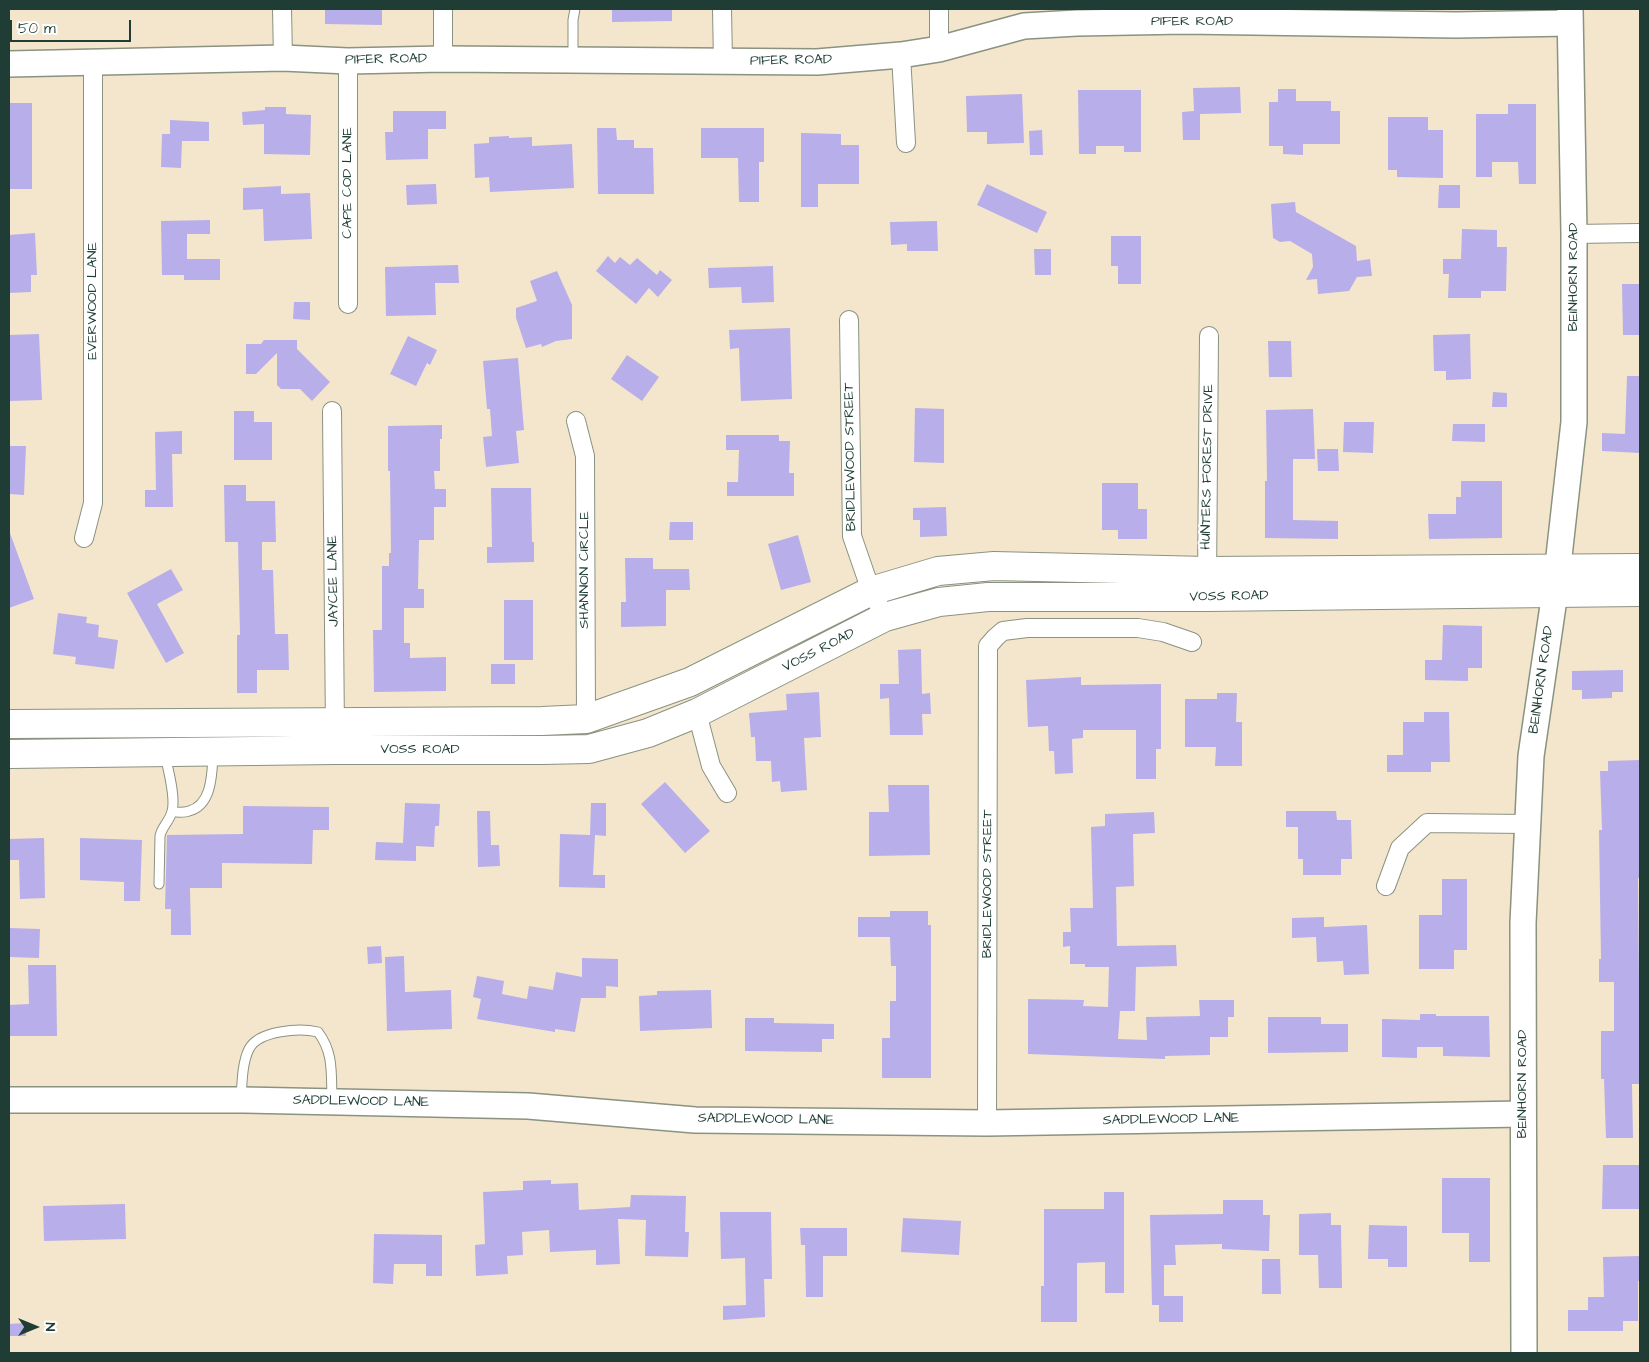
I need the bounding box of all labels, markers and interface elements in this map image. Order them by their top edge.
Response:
scale bar [12,10,134,42]
street label: PIFER ROAD [1151,14,1233,30]
text: 50 m [18,18,56,39]
street label: PIFER ROAD [345,51,427,69]
street label: PIFER ROAD [750,52,832,70]
street label: CAPE COD LANE [340,127,356,239]
street label: BEINHORN ROAD [1566,223,1582,331]
street label: EVERWOOD LANE [85,242,101,360]
street label: BRIDLEWOOD STREET [841,383,861,531]
street label: HUNTERS FOREST DRIVE [1198,384,1218,550]
street label: SHANNON CIRCLE [577,511,593,629]
street label: JAYCEE LANE [325,535,343,627]
street label: VOSS ROAD [1189,588,1269,606]
street label: BEINHORN ROAD [1526,625,1558,735]
street label: VOSS ROAD [780,626,858,676]
street label: VOSS ROAD [380,742,460,758]
street label: BRIDLEWOOD STREET [980,810,996,958]
street label: BEINHORN ROAD [1515,1030,1531,1138]
street label: SADDLEWOOD LANE [293,1092,429,1112]
street label: SADDLEWOOD LANE [698,1110,834,1130]
street label: SADDLEWOOD LANE [1103,1110,1239,1130]
north arrow [10,1302,60,1352]
text: N [40,1323,60,1331]

